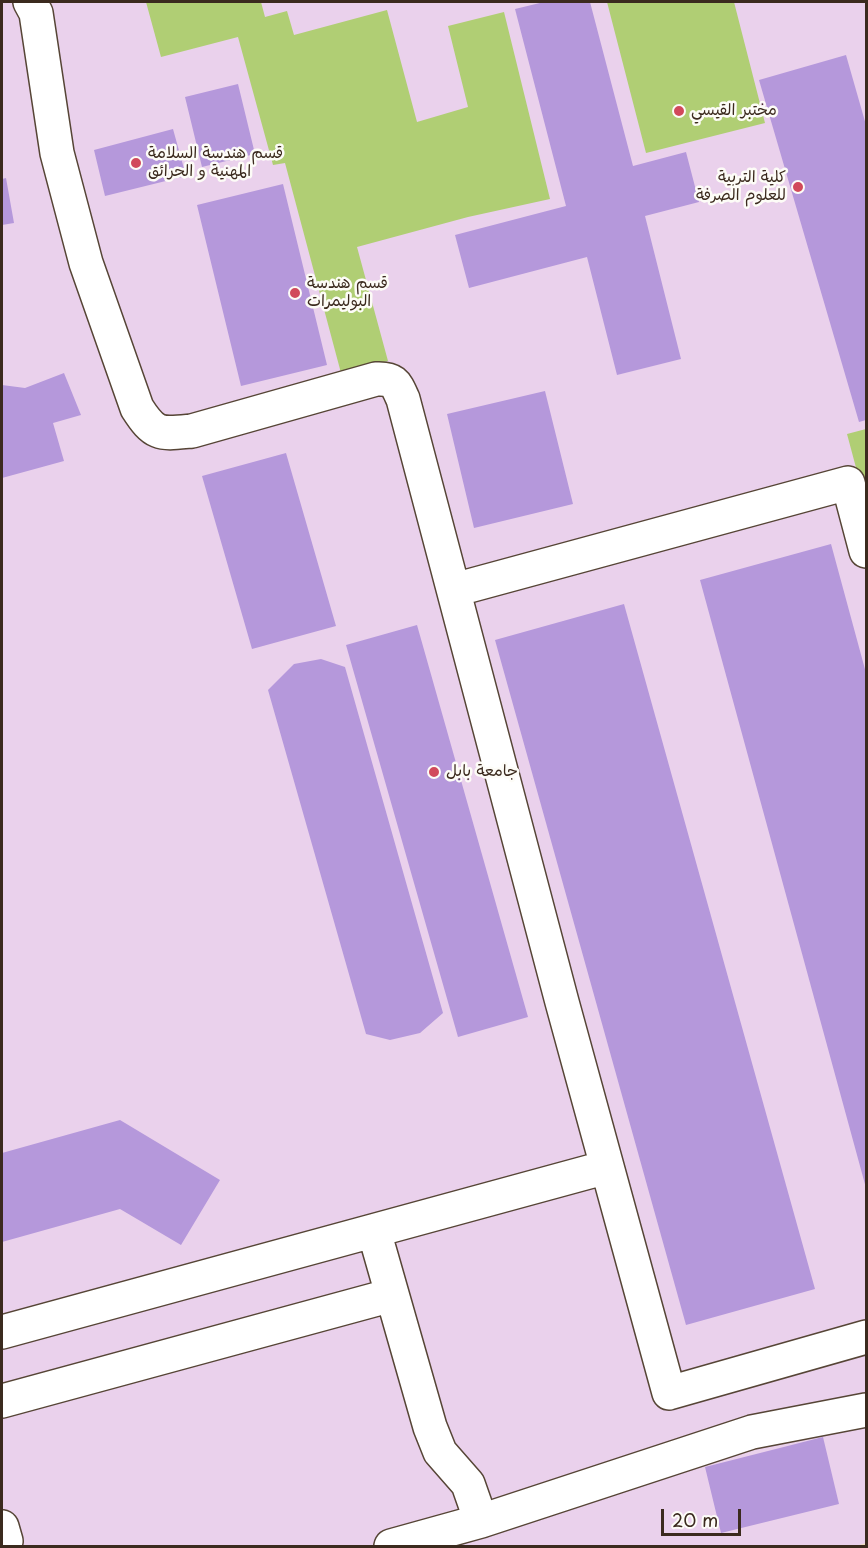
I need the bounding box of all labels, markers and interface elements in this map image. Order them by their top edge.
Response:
place label: مختبر القيسي [691,101,777,121]
marker: مختبر القيسي [672,104,686,118]
place label: قسم هندسة السلامة المهنية و الحرائق [148,144,283,182]
marker: قسم هندسة السلامة المهنية و الحرائق [129,156,143,170]
place label: كلية التربية للعلوم الصرفة [696,168,786,206]
marker: كلية التربية للعلوم الصرفة [791,180,805,194]
place label: قسم هندسة البوليمرات [307,274,388,312]
marker: قسم هندسة البوليمرات [288,286,302,300]
place label: جامعة بابل [446,762,518,782]
marker: جامعة بابل [427,765,441,779]
scale bar [664,1497,744,1535]
text: 20 m [672,1506,718,1533]

